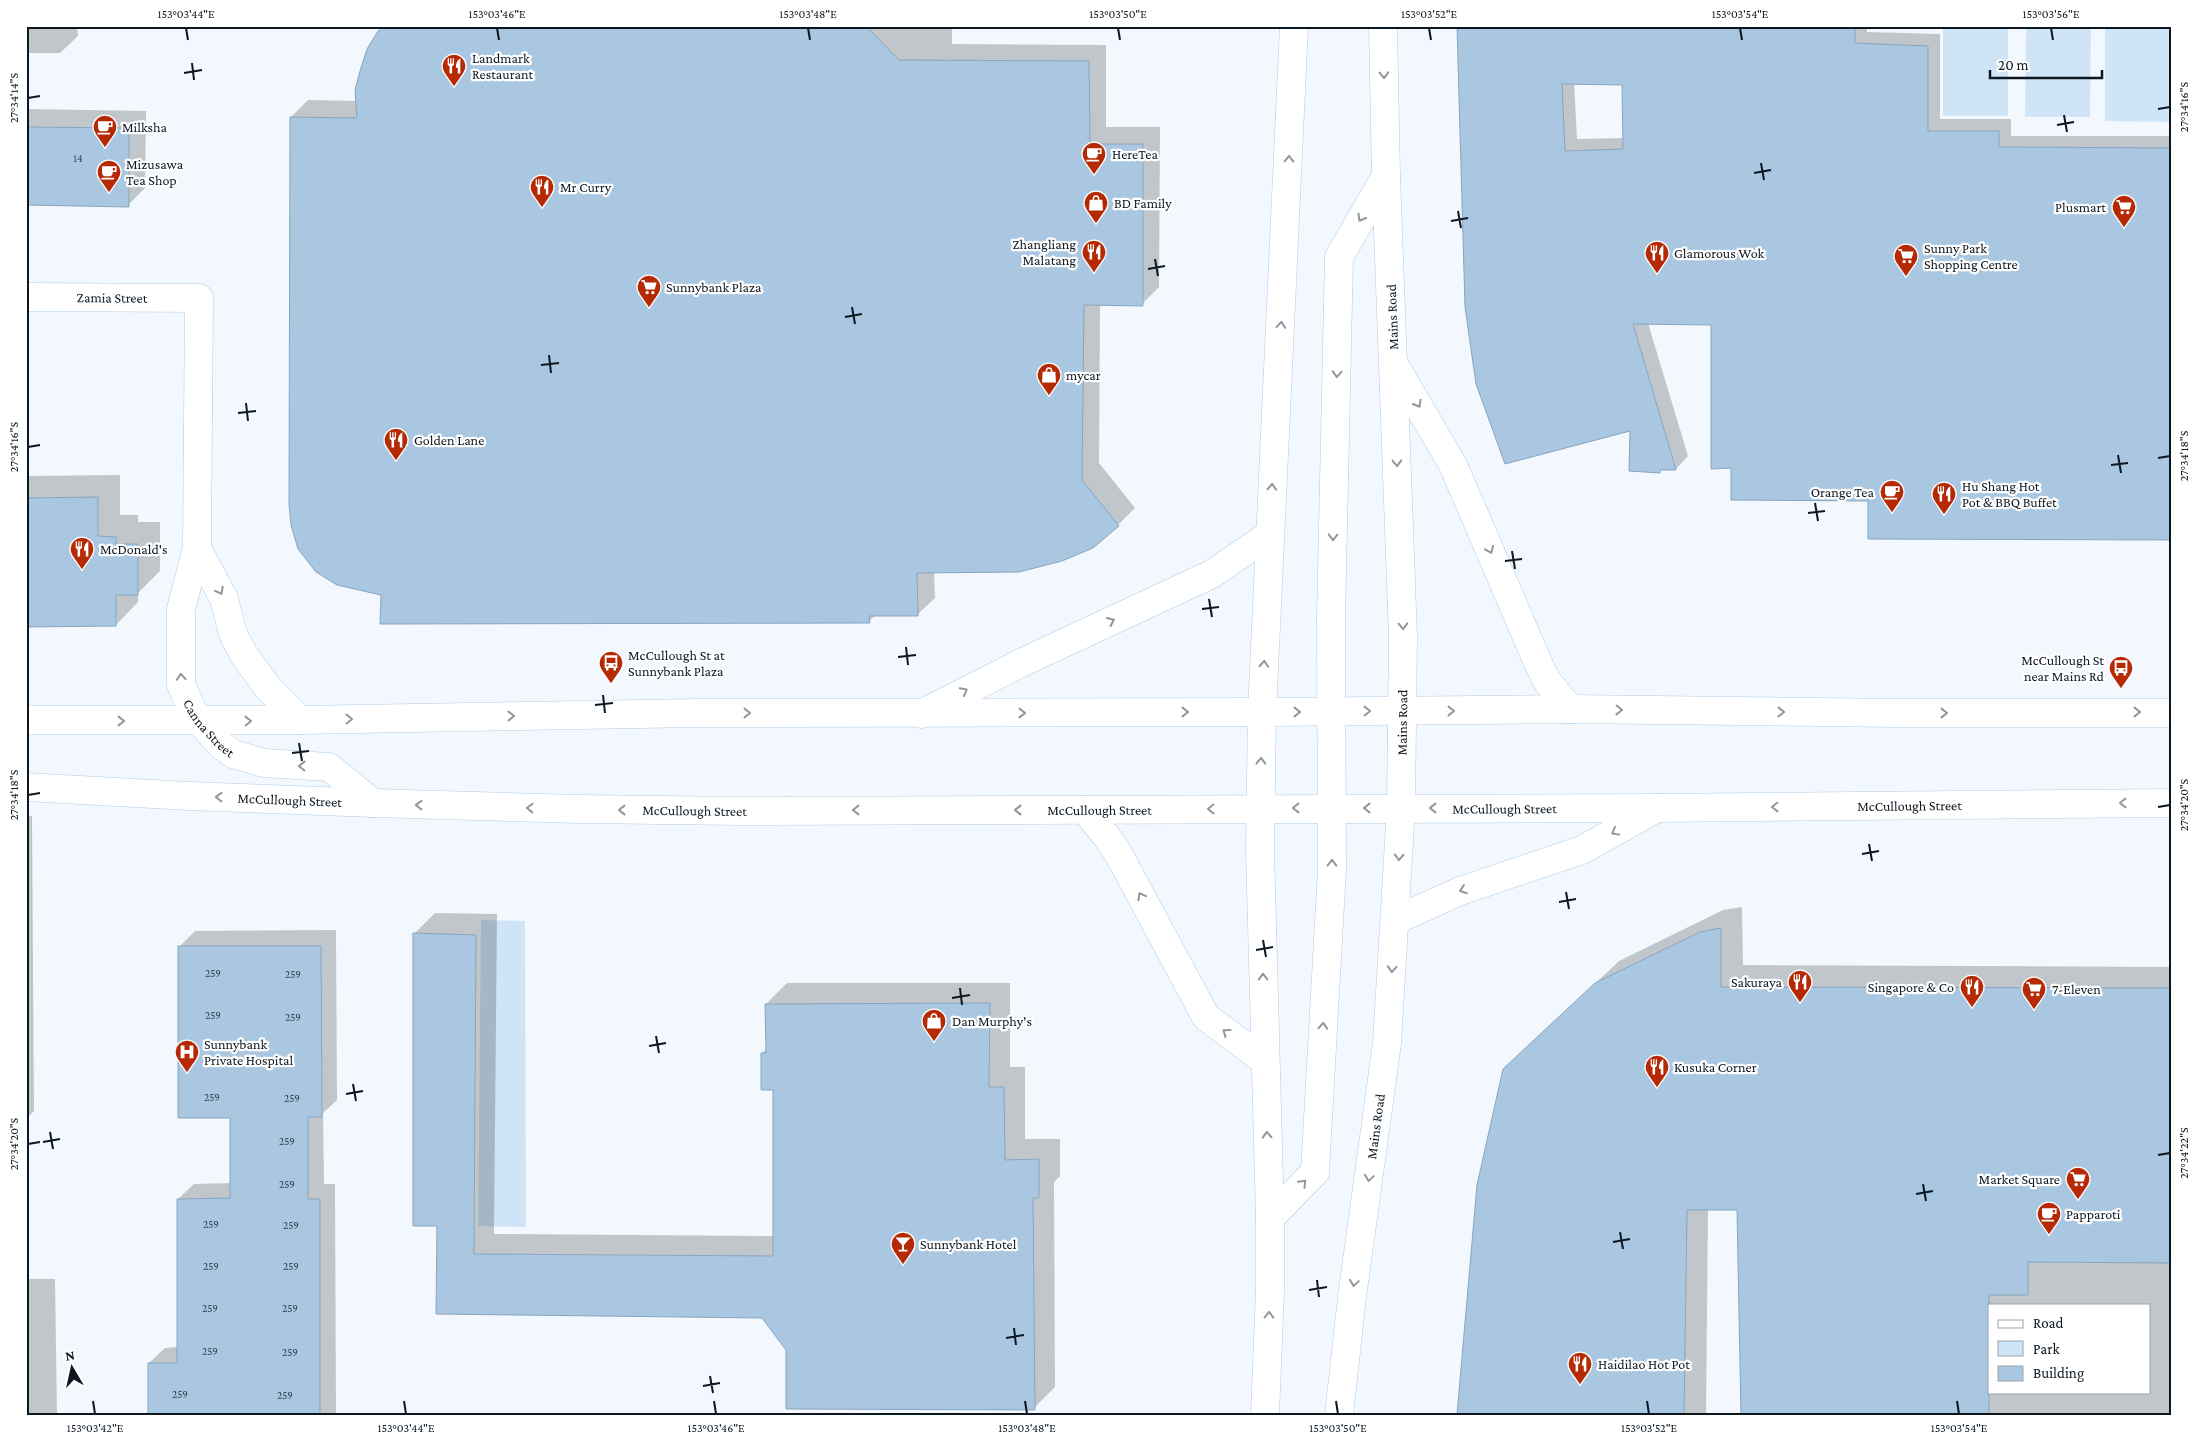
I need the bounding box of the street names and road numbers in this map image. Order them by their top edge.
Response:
street label: Mains Road [1383,283,1401,350]
street label: Zamia Street [77,289,148,306]
street label: Mains Road [1394,689,1410,756]
street label: Canna Street [180,697,238,761]
street label: McCullough Street [237,790,343,810]
street label: McCullough Street [1857,797,1962,814]
street label: McCullough Street [1452,800,1557,817]
street label: McCullough Street [642,802,747,819]
street label: McCullough Street [1047,802,1152,818]
street label: Mains Road [1363,1092,1388,1160]

